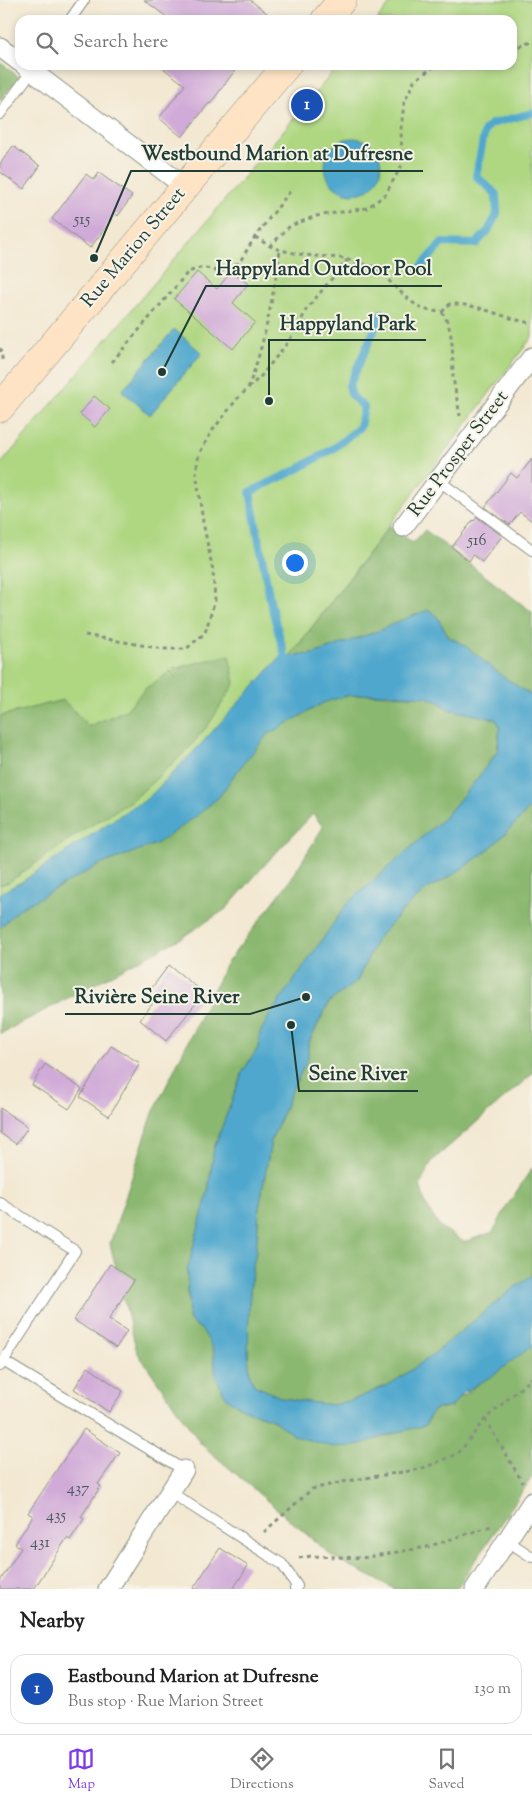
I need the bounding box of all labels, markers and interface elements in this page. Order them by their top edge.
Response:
search box [15,15,517,70]
icon: search [33,29,61,57]
text: Search here [73,29,168,56]
pin: 1 [291,86,323,124]
callout: Westbound Marion at Dufresne [131,136,423,171]
text: Westbound Marion at Dufresne [141,141,413,170]
street label: Rue Marion Street [75,181,193,314]
house number: 515 [73,209,91,232]
callout: Happyland Outdoor Pool [206,251,442,286]
text: Happyland Outdoor Pool [216,256,432,285]
callout: Happyland Park [269,305,426,340]
text: Happyland Park [280,311,416,340]
street label: Rue Prosper Street [402,385,516,523]
house number: 516 [467,530,486,553]
your location [282,550,308,576]
callout: Rivière Seine River [65,979,250,1014]
text: Rivière Seine River [74,984,240,1013]
callout: Seine River [299,1056,418,1091]
text: Seine River [309,1061,408,1090]
house number: 437 [67,1478,89,1501]
house number: 435 [46,1505,67,1528]
house number: 431 [30,1532,51,1555]
text: Nearby [20,1607,85,1637]
text: Eastbound Marion at Dufresne [68,1664,319,1691]
text: 1 [34,1678,40,1701]
text: 130 m [474,1678,511,1701]
text: Bus stop · Rue Marion Street [68,1691,263,1714]
tab: Map [67,1745,95,1795]
tab: Directions [230,1745,294,1795]
tab: Saved [429,1745,464,1795]

